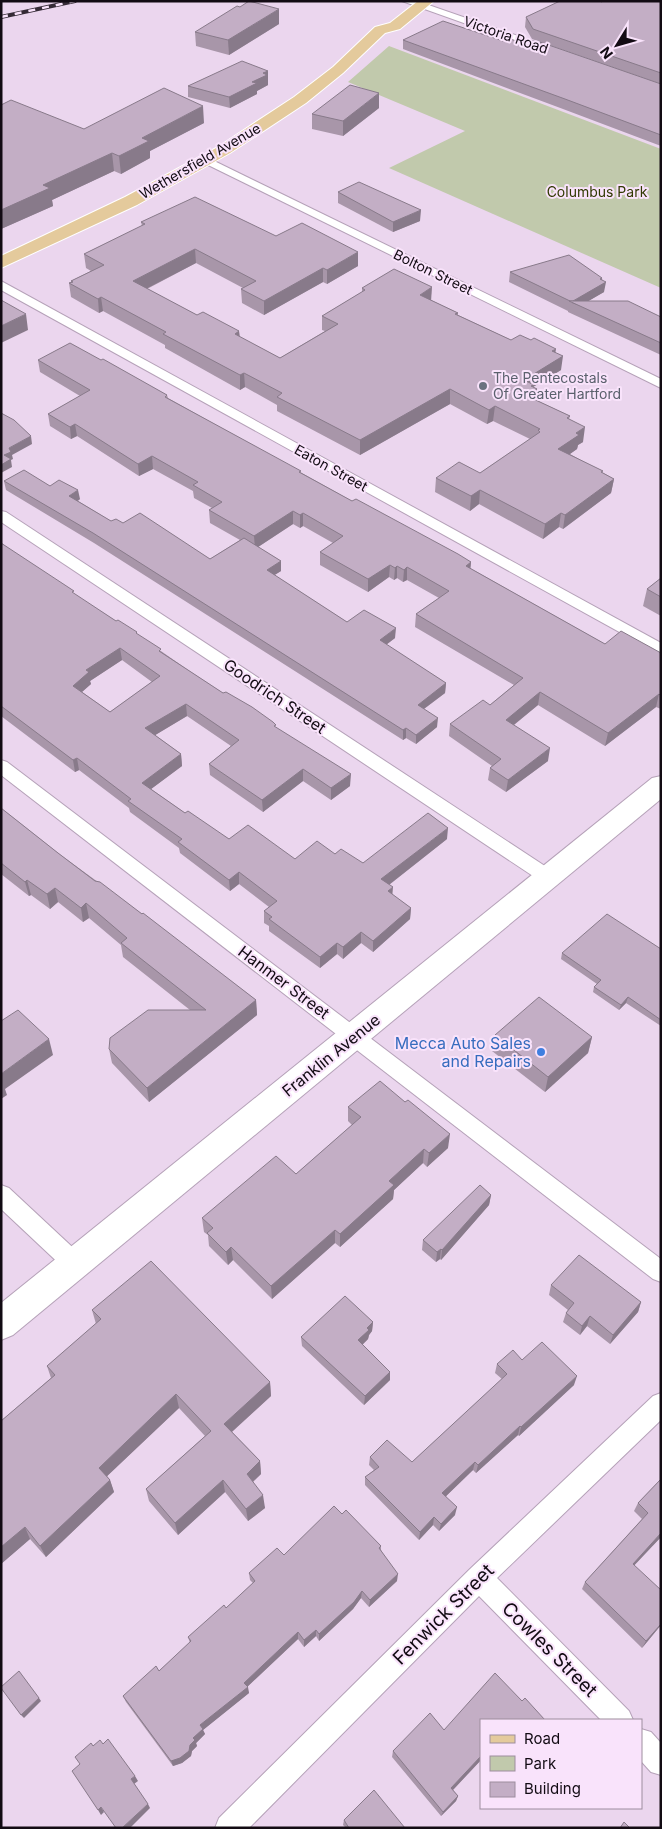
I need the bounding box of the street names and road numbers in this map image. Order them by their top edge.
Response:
street label: Victoria Road [462,12,551,57]
street label: Wethersfield Avenue [136,119,263,202]
street label: Bolton Street [391,245,476,298]
street label: Eaton Street [292,441,371,495]
street label: Goodrich Street [220,654,330,738]
street label: Hanmer Street [234,941,334,1023]
street label: Franklin Avenue [278,1009,384,1101]
street label: Fenwick Street [388,1559,499,1670]
street label: Cowles Street [497,1597,602,1702]

